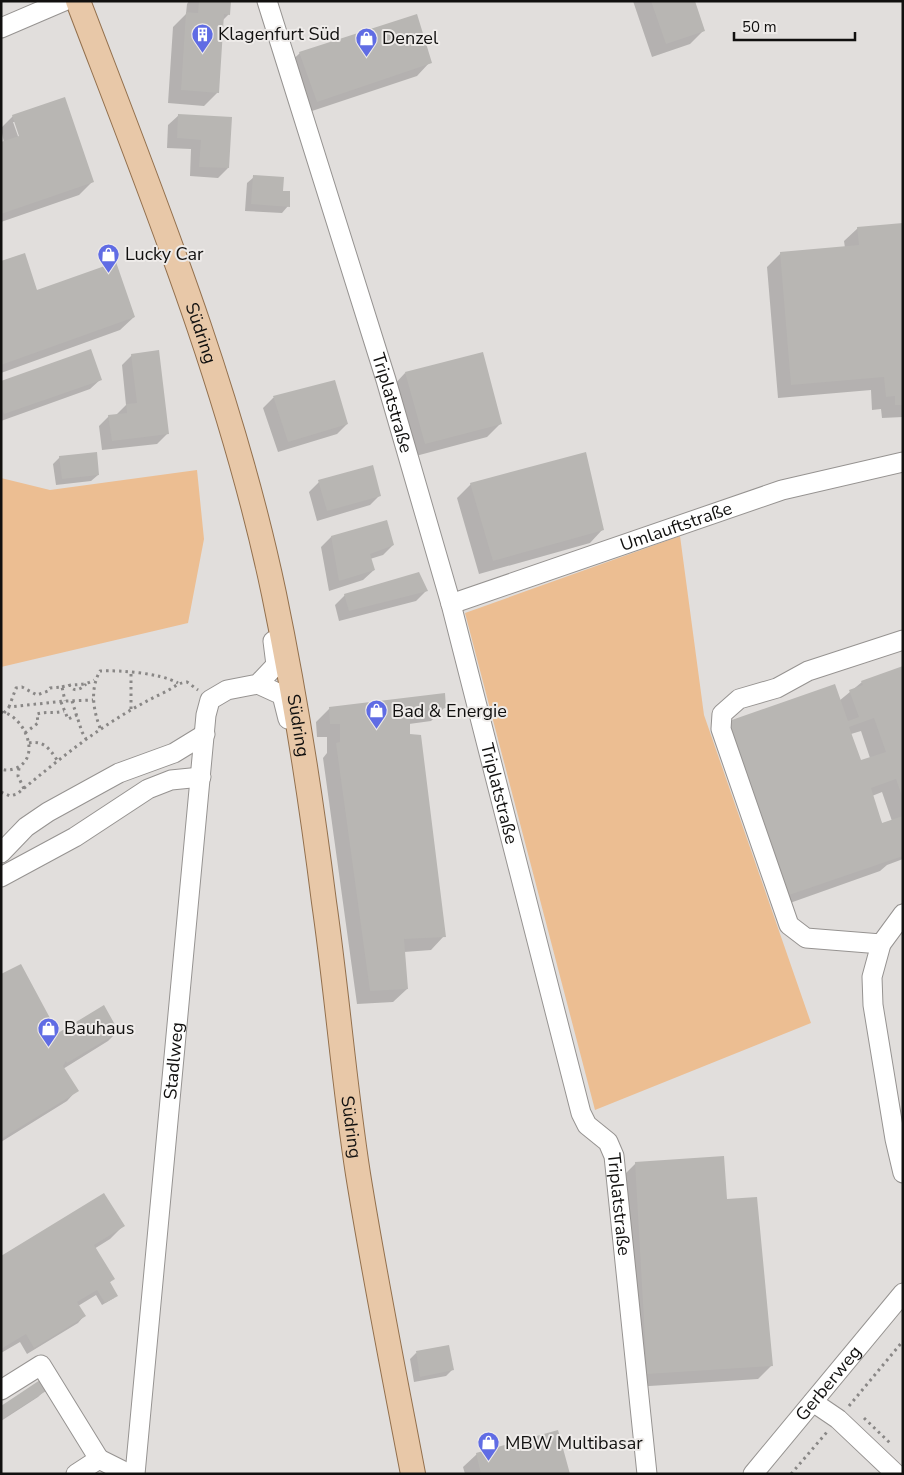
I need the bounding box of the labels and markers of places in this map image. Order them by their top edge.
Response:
building icon: Klagenfurt Süd [190,22,214,53]
place label: Klagenfurt Süd [218,22,340,46]
shop icon: Denzel [354,26,378,57]
place label: Denzel [382,26,439,50]
shop icon: Lucky Car [97,242,121,273]
place label: Lucky Car [125,242,204,266]
shop icon: Bad & Energie [364,699,388,730]
place label: Bad & Energie [392,699,507,723]
shop icon: Bauhaus [36,1016,60,1047]
place label: Bauhaus [64,1016,134,1040]
shop icon: MBW Multibasar [477,1431,501,1462]
place label: MBW Multibasar [505,1431,643,1455]

